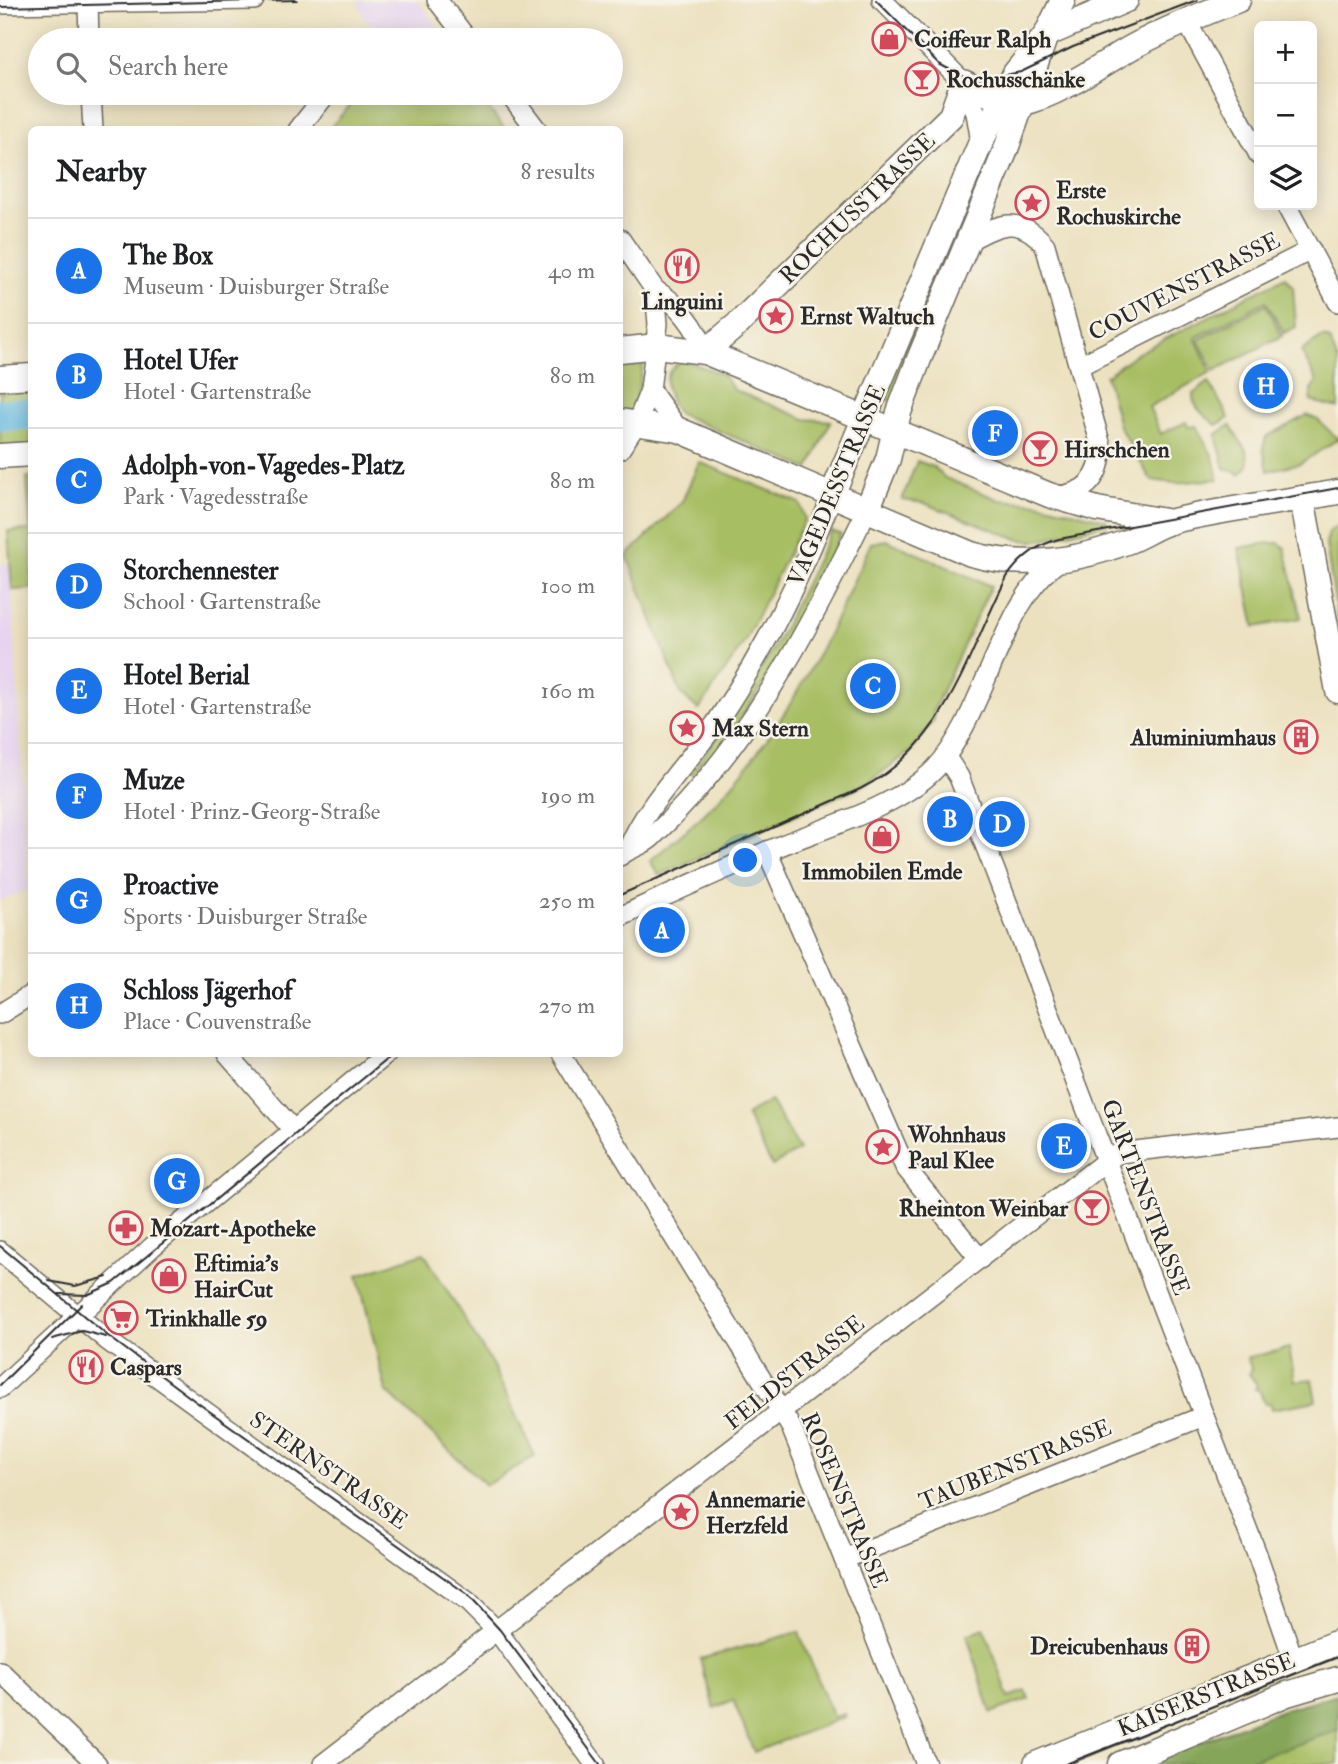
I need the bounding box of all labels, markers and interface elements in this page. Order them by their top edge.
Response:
shop icon: Coiffeur Ralph [870,20,908,58]
map controls [1254,21,1317,210]
button: + [1254,21,1317,84]
place label: Coiffeur Ralph [914,25,1051,55]
search box [28,28,623,105]
icon: search [52,48,90,86]
text: Search here [108,51,228,83]
bar icon: Rochusschänke [903,60,941,98]
place label: Rochusschänke [946,65,1085,94]
button: − [1254,84,1317,147]
street label: ROCHUSSTRASSE [773,127,941,290]
button: layers [1254,147,1317,210]
text: Nearby [56,153,146,190]
text: 8 results [520,157,595,186]
place label: Erste Rochuskirche [1056,176,1181,231]
place icon: Erste Rochuskirche [1013,184,1051,222]
street label: COUVENSTRASSE [1084,226,1285,347]
text: The Box [123,240,213,272]
restaurant icon: Linguini [663,247,701,285]
text: A [72,256,86,285]
text: 40 m [548,256,595,285]
text: Museum · Duisburger Straße [123,272,389,301]
place label: Linguini [641,287,723,317]
place icon: Ernst Waltuch [757,297,795,335]
place label: Ernst Waltuch [800,302,934,331]
text: Hotel Ufer [123,345,238,377]
pin: H [1243,360,1289,412]
text: B [71,361,87,390]
text: 80 m [550,361,595,390]
text: Hotel · Gartenstraße [123,377,311,406]
street label: VAGEDESSTRASSE [781,380,892,590]
pin: F [972,407,1018,459]
bar icon: Hirschchen [1021,430,1059,468]
place label: Hirschchen [1064,435,1170,464]
text: Adolph-von-Vagedes-Platz [123,450,405,482]
text: C [71,466,87,495]
text: 80 m [550,466,595,495]
text: Park · Vagedesstraße [123,482,308,511]
text: Storchennester [123,555,278,587]
text: D [70,571,88,600]
text: 100 m [541,571,595,600]
text: School · Gartenstraße [123,587,321,616]
text: Hotel Berial [123,660,250,692]
pin: C [850,660,896,712]
text: E [71,676,87,705]
text: 160 m [541,676,595,705]
text: Hotel · Gartenstraße [123,692,311,721]
place icon: Max Stern [668,709,706,747]
place label: Max Stern [711,714,809,743]
building icon: Aluminiumhaus [1282,718,1320,756]
place label: Aluminiumhaus [1130,723,1276,752]
text: Muze [123,765,185,797]
text: F [72,781,86,810]
text: 190 m [541,781,595,810]
pin: B [927,793,973,845]
text: Hotel · Prinz-Georg-Straße [123,797,380,826]
pin: D [979,798,1025,850]
shop icon: Immobilen Emde [863,817,901,855]
your location [728,843,762,877]
place label: Immobilen Emde [802,857,963,886]
text: Proactive [123,870,218,902]
text: G [69,886,89,915]
text: 250 m [539,886,595,915]
text: Sports · Duisburger Straße [123,902,367,931]
pin: A [639,904,685,956]
text: Schloss Jägerhof [123,975,292,1007]
text: H [70,991,88,1020]
text: 270 m [538,991,595,1020]
text: Place · Couvenstraße [123,1007,311,1036]
street label: GARTENSTRASSE [1095,1095,1196,1299]
place label: Wohnhaus Paul Klee [907,1120,1006,1175]
pin: E [1041,1120,1087,1172]
place icon: Wohnhaus Paul Klee [864,1128,902,1166]
pin: G [154,1155,200,1207]
bar icon: Rheinton Weinbar [1073,1189,1111,1227]
place label: Rheinton Weinbar [899,1194,1068,1223]
pharmacy icon: Mozart-Apotheke [107,1209,145,1247]
place label: Mozart-Apotheke [149,1214,316,1244]
place label: Eftimia's HairCut [194,1249,279,1304]
shop icon: Eftimia's HairCut [150,1257,188,1295]
supermarket icon: Trinkhalle 59 [102,1299,140,1337]
place label: Trinkhalle 59 [145,1304,268,1333]
street label: FELDSTRASSE [719,1309,870,1436]
restaurant icon: Caspars [67,1348,105,1386]
place label: Caspars [110,1353,182,1383]
street label: STERNSTRASSE [244,1405,413,1536]
street label: ROSENSTRASSE [795,1408,895,1592]
street label: TAUBENSTRASSE [915,1413,1116,1516]
place label: Annemarie Herzfeld [705,1485,806,1540]
place icon: Annemarie Herzfeld [662,1493,700,1531]
building icon: Dreicubenhaus [1173,1627,1211,1665]
place label: Dreicubenhaus [1030,1632,1168,1661]
street label: KAISERSTRASSE [1113,1646,1299,1743]

